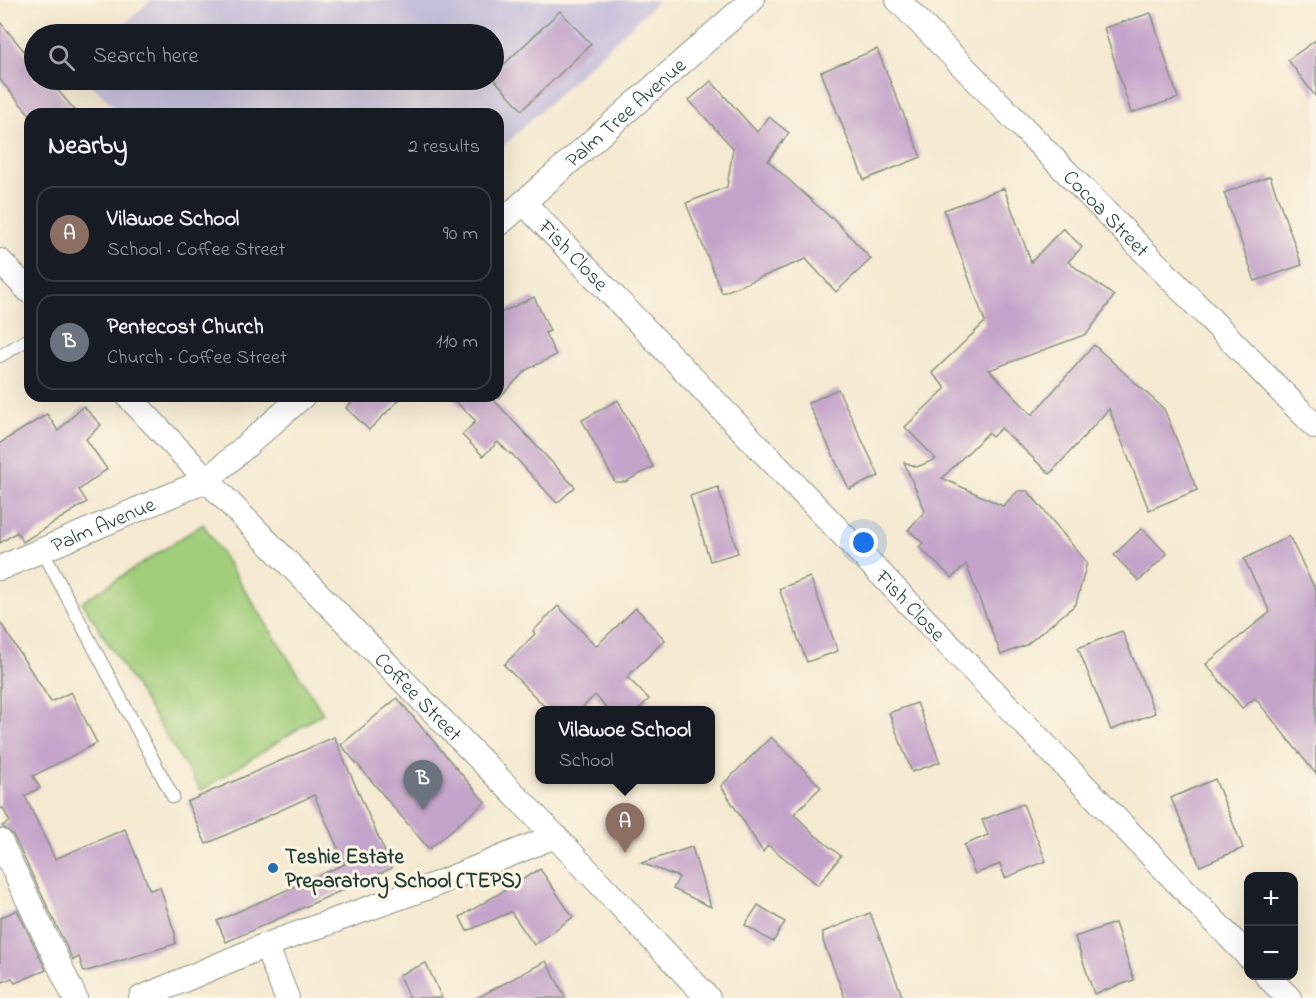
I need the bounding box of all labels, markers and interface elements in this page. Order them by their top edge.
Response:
search box [24,24,504,90]
icon: search [45,41,78,74]
text: Search here [93,41,198,73]
street label: Palm Tree Avenue [559,51,694,176]
text: Nearby [48,128,127,166]
text: 2 results [408,133,480,162]
street label: Cocoa Street [1055,164,1155,265]
text: Vilawoe School [107,204,239,236]
street label: Fish Close [530,213,615,299]
text: A [63,220,76,249]
text: 90 m [443,220,478,249]
text: School · Coffee Street [107,236,285,265]
text: Pentecost Church [107,312,264,344]
text: B [63,328,76,357]
text: 110 m [436,328,478,357]
text: Church · Coffee Street [107,344,287,373]
street label: Palm Avenue [47,490,161,561]
your location [849,528,878,557]
street label: Fish Close [867,563,952,650]
street label: Coffee Street [366,646,468,749]
popup [535,706,715,784]
text: Vilawoe School [559,715,691,747]
text: School [559,747,614,776]
pin: B [404,760,442,810]
pin: A [606,804,644,853]
place label: Teshie Estate Preparatory School (TEPS) [285,843,522,899]
marker: Teshie Estate Preparatory School (TEPS) [266,861,280,875]
map controls [1244,872,1298,980]
button: + [1244,872,1298,926]
button: − [1244,926,1298,980]

